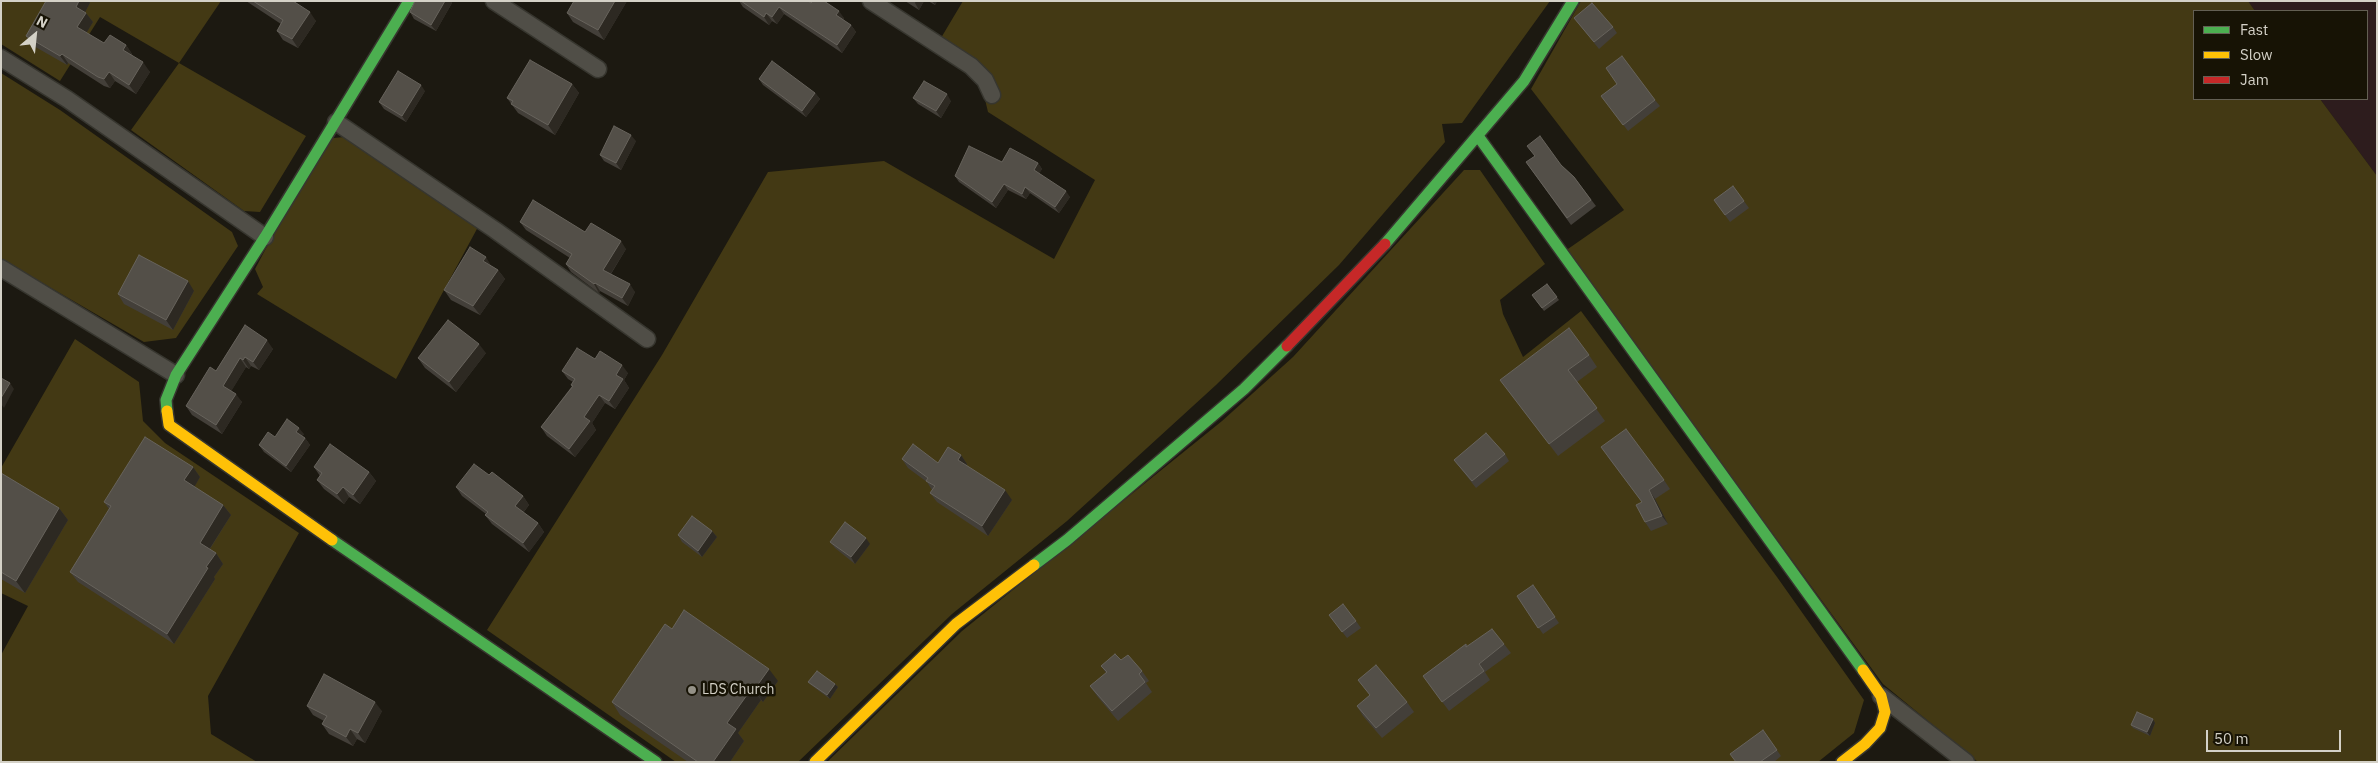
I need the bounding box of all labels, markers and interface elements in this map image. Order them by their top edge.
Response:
north arrow [10,10,60,60]
legend [2193,10,2368,100]
text: N [33,11,51,32]
text: Fast [2240,20,2268,39]
text: Slow [2240,45,2273,64]
text: Jam [2240,70,2269,89]
place label: LDS Church [702,682,775,698]
marker: LDS Church [686,684,698,696]
scale bar [2208,720,2343,752]
text: 50 m [2214,729,2249,748]

